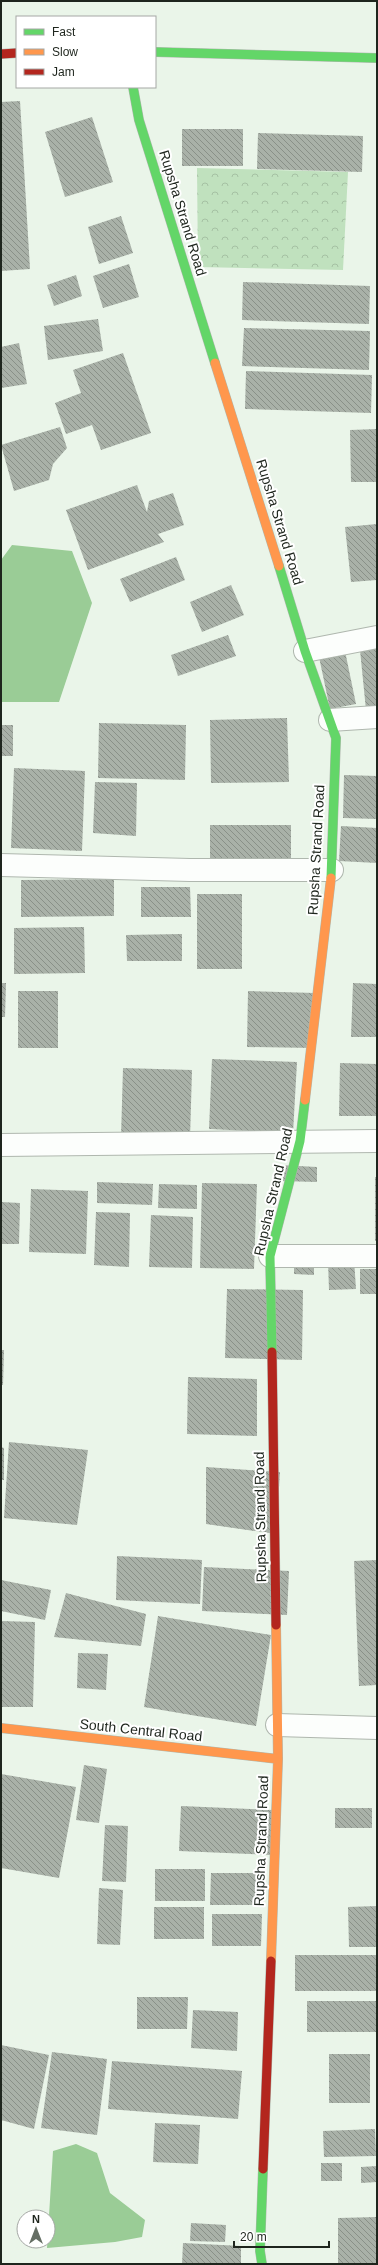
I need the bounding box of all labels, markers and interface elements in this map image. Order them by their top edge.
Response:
legend [16,16,156,88]
text: Fast [52,25,76,39]
text: Slow [52,45,78,59]
text: Jam [52,65,75,79]
street label: Rupsha Strand Road [156,148,210,278]
street label: Rupsha Strand Road [253,457,307,587]
street label: Rupsha Strand Road [305,784,327,916]
street label: Rupsha Strand Road [250,1126,296,1258]
street label: Rupsha Strand Road [251,1451,269,1583]
street label: South Central Road [79,1716,203,1744]
street label: Rupsha Strand Road [251,1775,271,1907]
north arrow [16,2209,56,2249]
text: N [32,2213,40,2225]
scale bar [234,2223,329,2249]
text: 20 m [240,2230,267,2244]

